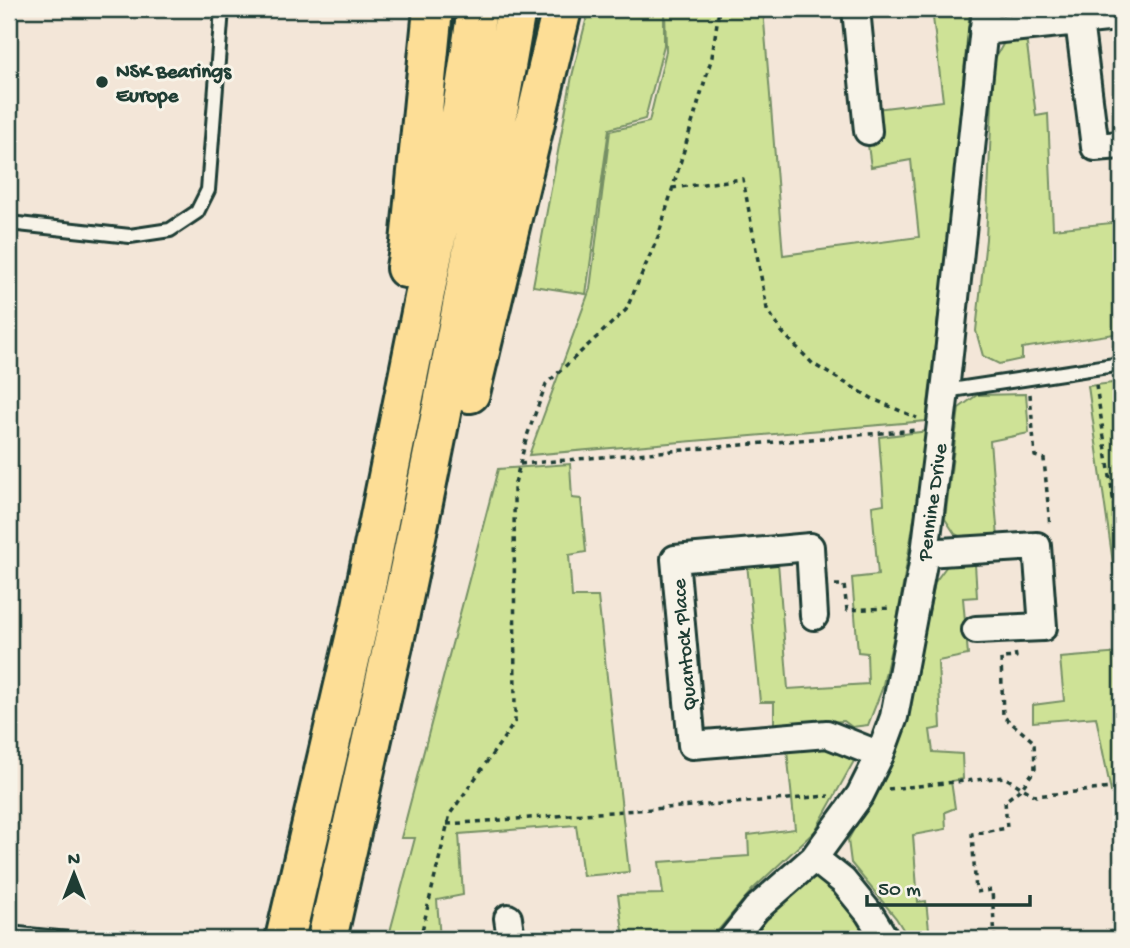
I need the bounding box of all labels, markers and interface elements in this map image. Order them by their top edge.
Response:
place label: NSK Bearings Europe [116,61,232,110]
marker: NSK Bearings Europe [94,74,110,90]
street label: Pennine Drive [914,441,955,564]
street label: Quantock Place [668,577,705,712]
north arrow [38,839,108,909]
text: N [68,849,80,872]
scale bar [867,864,1030,908]
text: 50 m [878,879,921,904]

